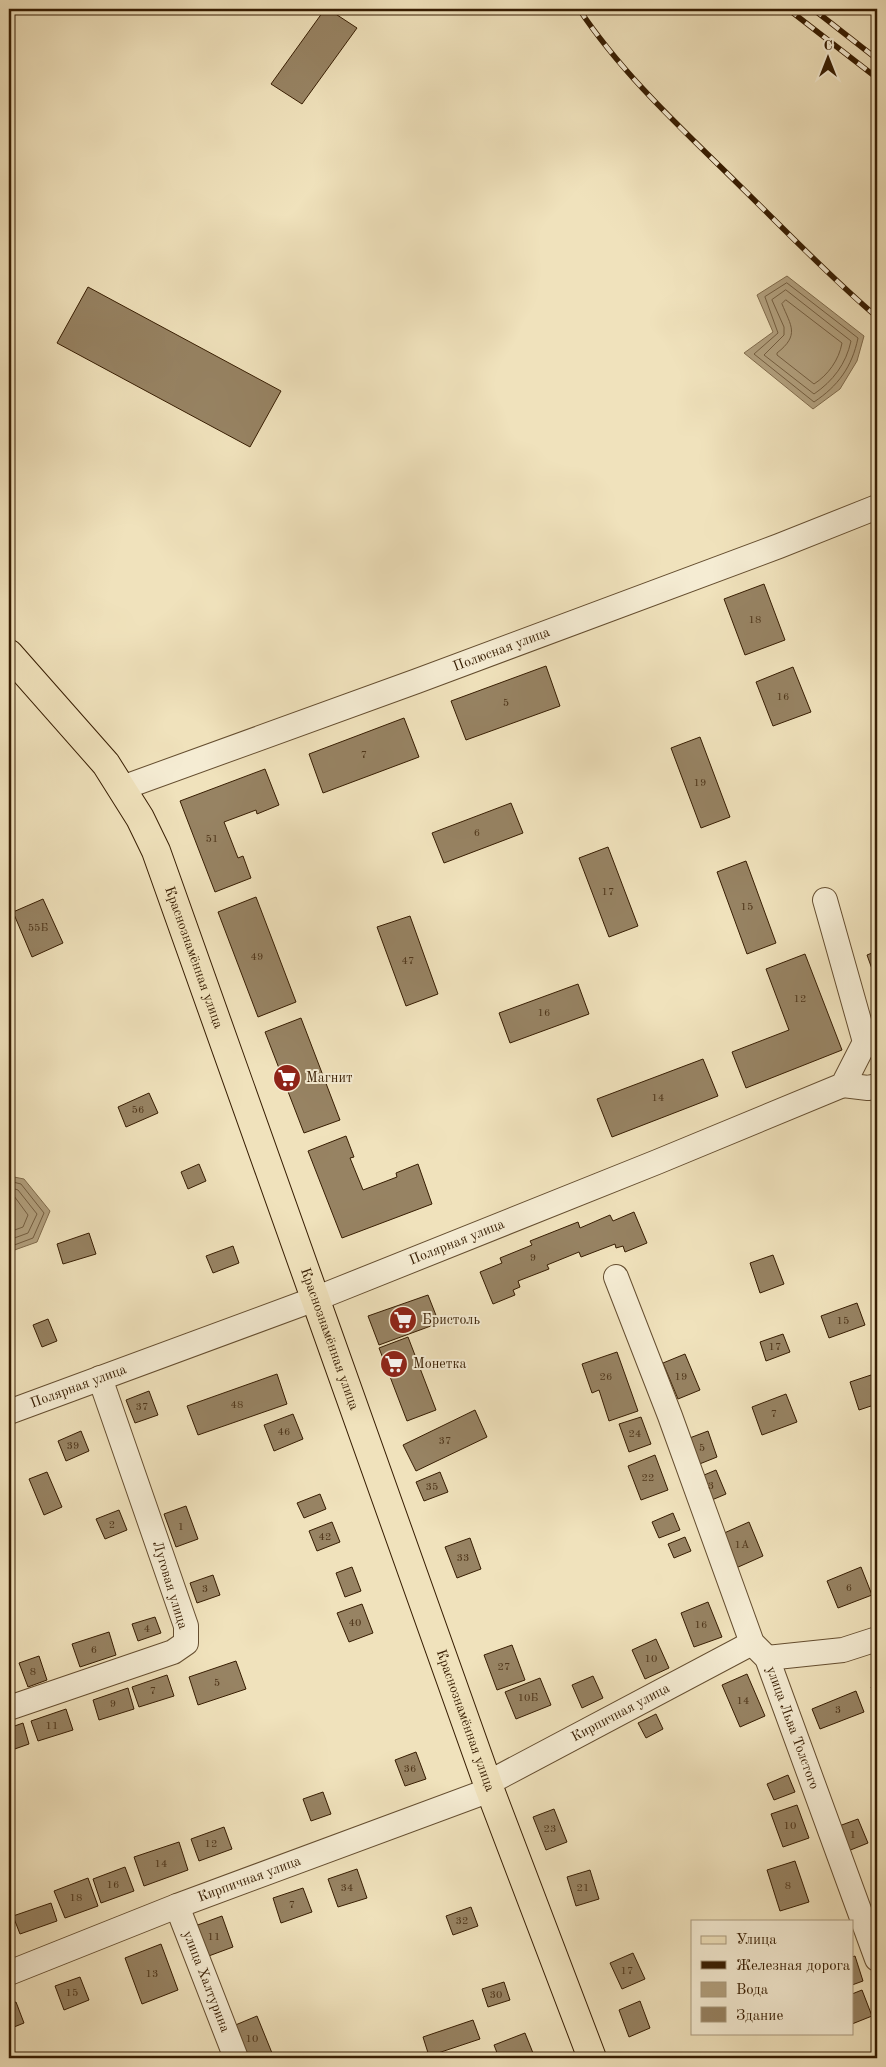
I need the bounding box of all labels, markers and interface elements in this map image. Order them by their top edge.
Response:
north arrow [804,32,854,82]
text: С [823,39,833,53]
house number: 18 [749,615,761,626]
street label: Полюсная улица [451,625,552,674]
house number: 16 [777,692,789,703]
house number: 5 [503,698,509,709]
house number: 7 [361,750,367,761]
house number: 19 [694,778,706,789]
house number: 6 [474,828,480,839]
house number: 51 [206,834,218,845]
street label: Краснознамённая улица [162,884,226,1030]
house number: 17 [602,887,614,898]
house number: 15 [741,902,753,913]
house number: 55Б [28,923,48,934]
house number: 49 [251,952,263,963]
house number: 47 [402,956,414,967]
house number: 12 [794,994,806,1005]
house number: 16 [538,1008,550,1019]
supermarket icon: Магнит [272,1063,302,1093]
place label: Магнит [306,1071,353,1085]
house number: 14 [652,1093,664,1104]
house number: 56 [132,1105,144,1116]
street label: Полярная улица [407,1217,507,1268]
house number: 9 [530,1253,536,1264]
street label: Краснознамённая улица [298,1266,361,1412]
supermarket icon: Бристоль [388,1305,418,1335]
place label: Бристоль [422,1313,480,1327]
house number: 15 [837,1316,849,1327]
house number: 17 [769,1342,781,1353]
supermarket icon: Монетка [379,1349,409,1379]
place label: Монетка [413,1357,466,1371]
street label: Полярная улица [28,1362,128,1410]
house number: 26 [600,1372,612,1383]
house number: 19 [675,1372,687,1383]
house number: 48 [231,1400,243,1411]
house number: 37 [136,1402,148,1413]
house number: 7 [771,1409,777,1420]
house number: 46 [278,1427,290,1438]
house number: 24 [629,1429,641,1440]
house number: 37 [439,1436,451,1447]
house number: 39 [67,1441,79,1452]
house number: 5 [699,1443,705,1454]
house number: 22 [642,1473,654,1484]
house number: 3 [708,1481,714,1492]
house number: 35 [426,1482,438,1493]
house number: 2 [109,1520,115,1531]
house number: 1 [178,1522,184,1533]
house number: 42 [319,1532,331,1543]
street label: Луговая улица [150,1539,190,1631]
house number: 1А [735,1540,750,1551]
house number: 33 [457,1553,469,1564]
house number: 6 [846,1583,852,1594]
house number: 3 [202,1584,208,1595]
house number: 40 [349,1618,361,1629]
house number: 16 [695,1620,707,1631]
house number: 4 [144,1624,150,1635]
house number: 6 [91,1645,97,1656]
street label: Краснознамённая улица [434,1648,497,1793]
house number: 10 [645,1654,657,1665]
house number: 27 [498,1662,510,1673]
street label: улица Льва Толстого [764,1664,821,1791]
house number: 8 [30,1667,36,1678]
house number: 5 [214,1678,220,1689]
street label: Кирпичная улица [569,1681,672,1744]
house number: 7 [150,1686,156,1697]
house number: 10Б [518,1693,538,1704]
house number: 14 [737,1696,749,1707]
house number: 9 [110,1699,116,1710]
house number: 3 [835,1705,841,1716]
house number: 11 [46,1721,58,1732]
house number: 36 [404,1764,416,1775]
house number: 10 [784,1821,796,1832]
house number: 23 [544,1824,556,1835]
house number: 1 [850,1830,856,1841]
house number: 12 [205,1839,217,1850]
street label: Кирпичная улица [196,1854,303,1905]
house number: 14 [155,1859,167,1870]
house number: 16 [107,1880,119,1891]
house number: 8 [785,1881,791,1892]
house number: 34 [341,1883,353,1894]
house number: 21 [577,1883,589,1894]
house number: 18 [70,1893,82,1904]
house number: 7 [289,1900,295,1911]
house number: 32 [456,1916,468,1927]
legend [691,1920,854,2034]
street label: улица Халтурина [180,1929,232,2034]
house number: 11 [208,1932,220,1943]
text: Улица [736,1933,777,1948]
text: Железная дорога [736,1959,851,1974]
house number: 17 [621,1966,633,1977]
house number: 13 [146,1969,158,1980]
text: Вода [736,1983,769,1998]
house number: 15 [66,1988,78,1999]
house number: 30 [490,1990,502,2001]
text: Здание [736,2009,783,2024]
house number: 10 [246,2034,258,2045]

